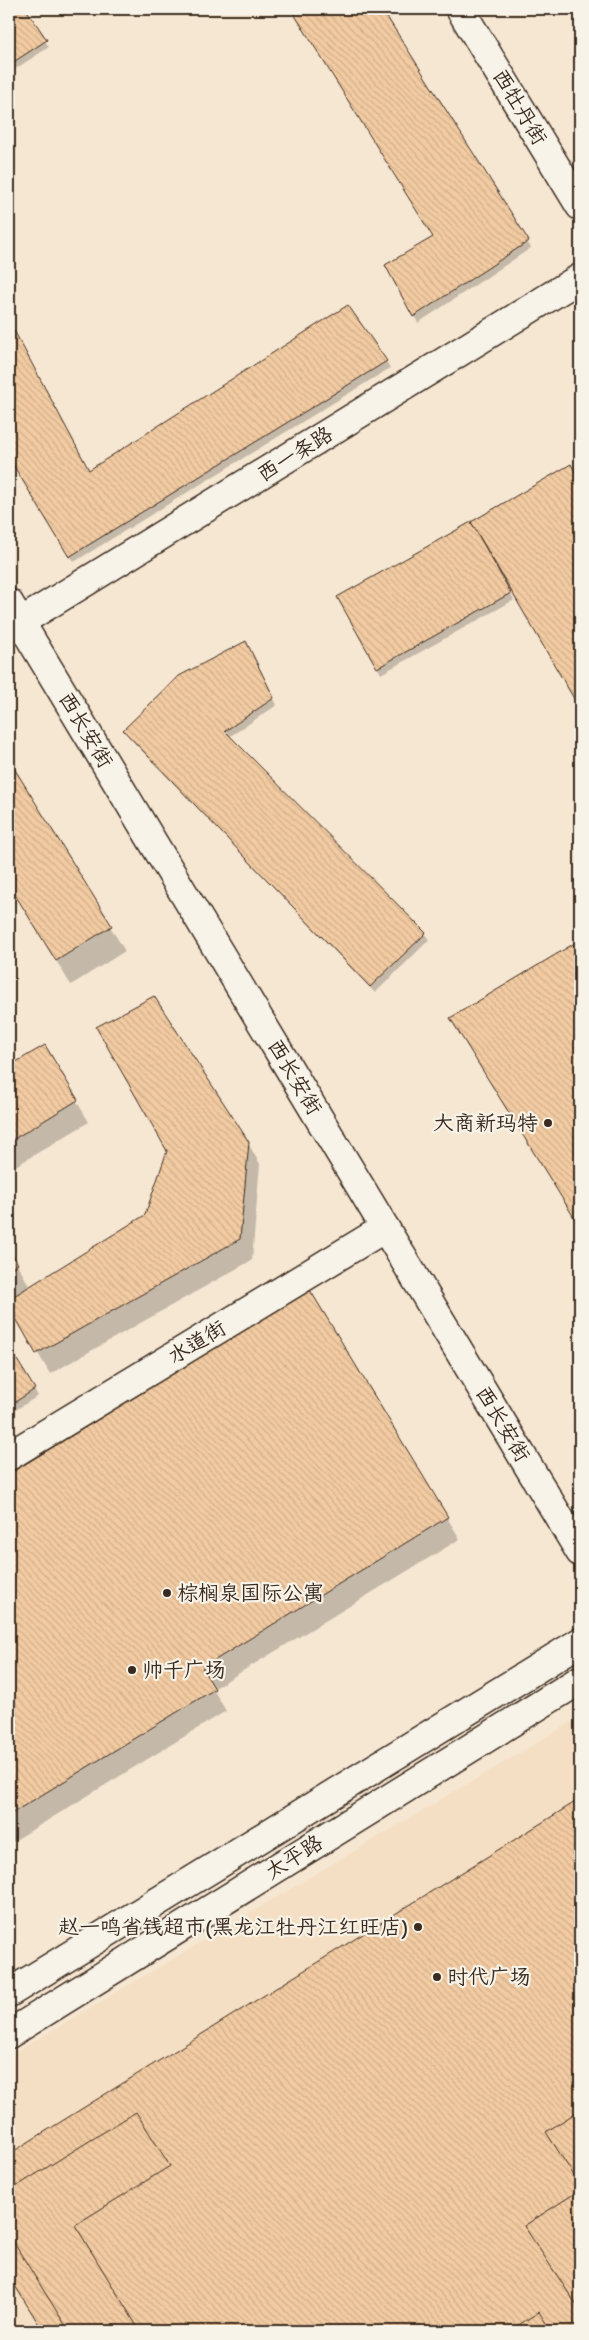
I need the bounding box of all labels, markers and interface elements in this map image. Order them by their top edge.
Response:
street label: 西牡丹街 [488,64,553,149]
street label: 西一条路 [252,421,337,486]
street label: 西长安街 [54,687,119,772]
street label: 西长安街 [263,1034,328,1119]
place label: 大商新玛特 [433,1110,538,1135]
marker: 大商新玛特 [542,1117,554,1129]
street label: 水道街 [163,1315,230,1369]
street label: 西长安街 [471,1381,536,1466]
place label: 棕榈泉国际公寓 [177,1580,324,1605]
marker: 棕榈泉国际公寓 [161,1587,173,1599]
place label: 帅千广场 [142,1657,226,1682]
marker: 帅千广场 [126,1664,138,1676]
street label: 太平路 [260,1829,327,1884]
place label: 赵一鸣省钱超市(黑龙江牡丹江红旺店) [58,1914,408,1939]
marker: 赵一鸣省钱超市(黑龙江牡丹江红旺店) [412,1921,424,1933]
place label: 时代广场 [447,1964,531,1989]
marker: 时代广场 [431,1971,443,1983]

